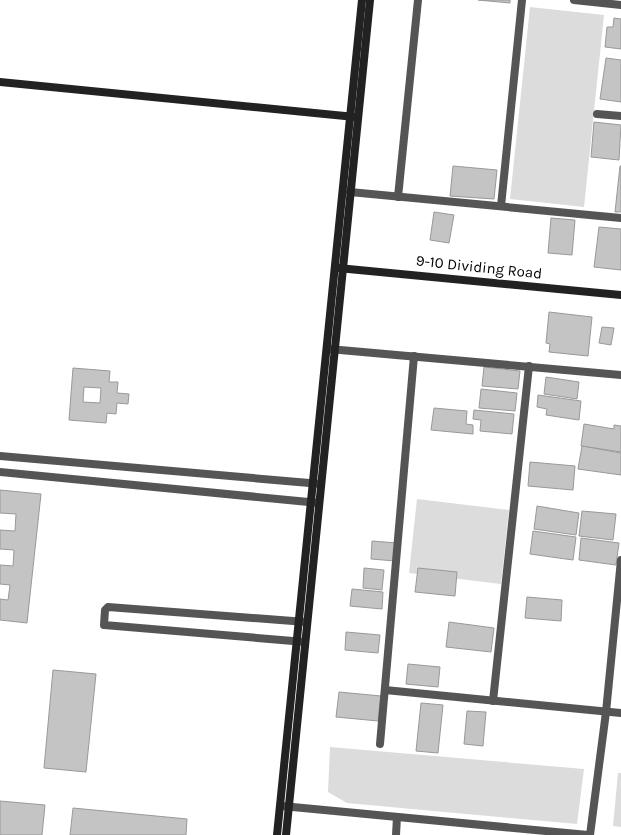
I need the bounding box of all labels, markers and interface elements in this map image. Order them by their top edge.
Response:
street label: 9-10 Dividing Road [415,251,543,283]

